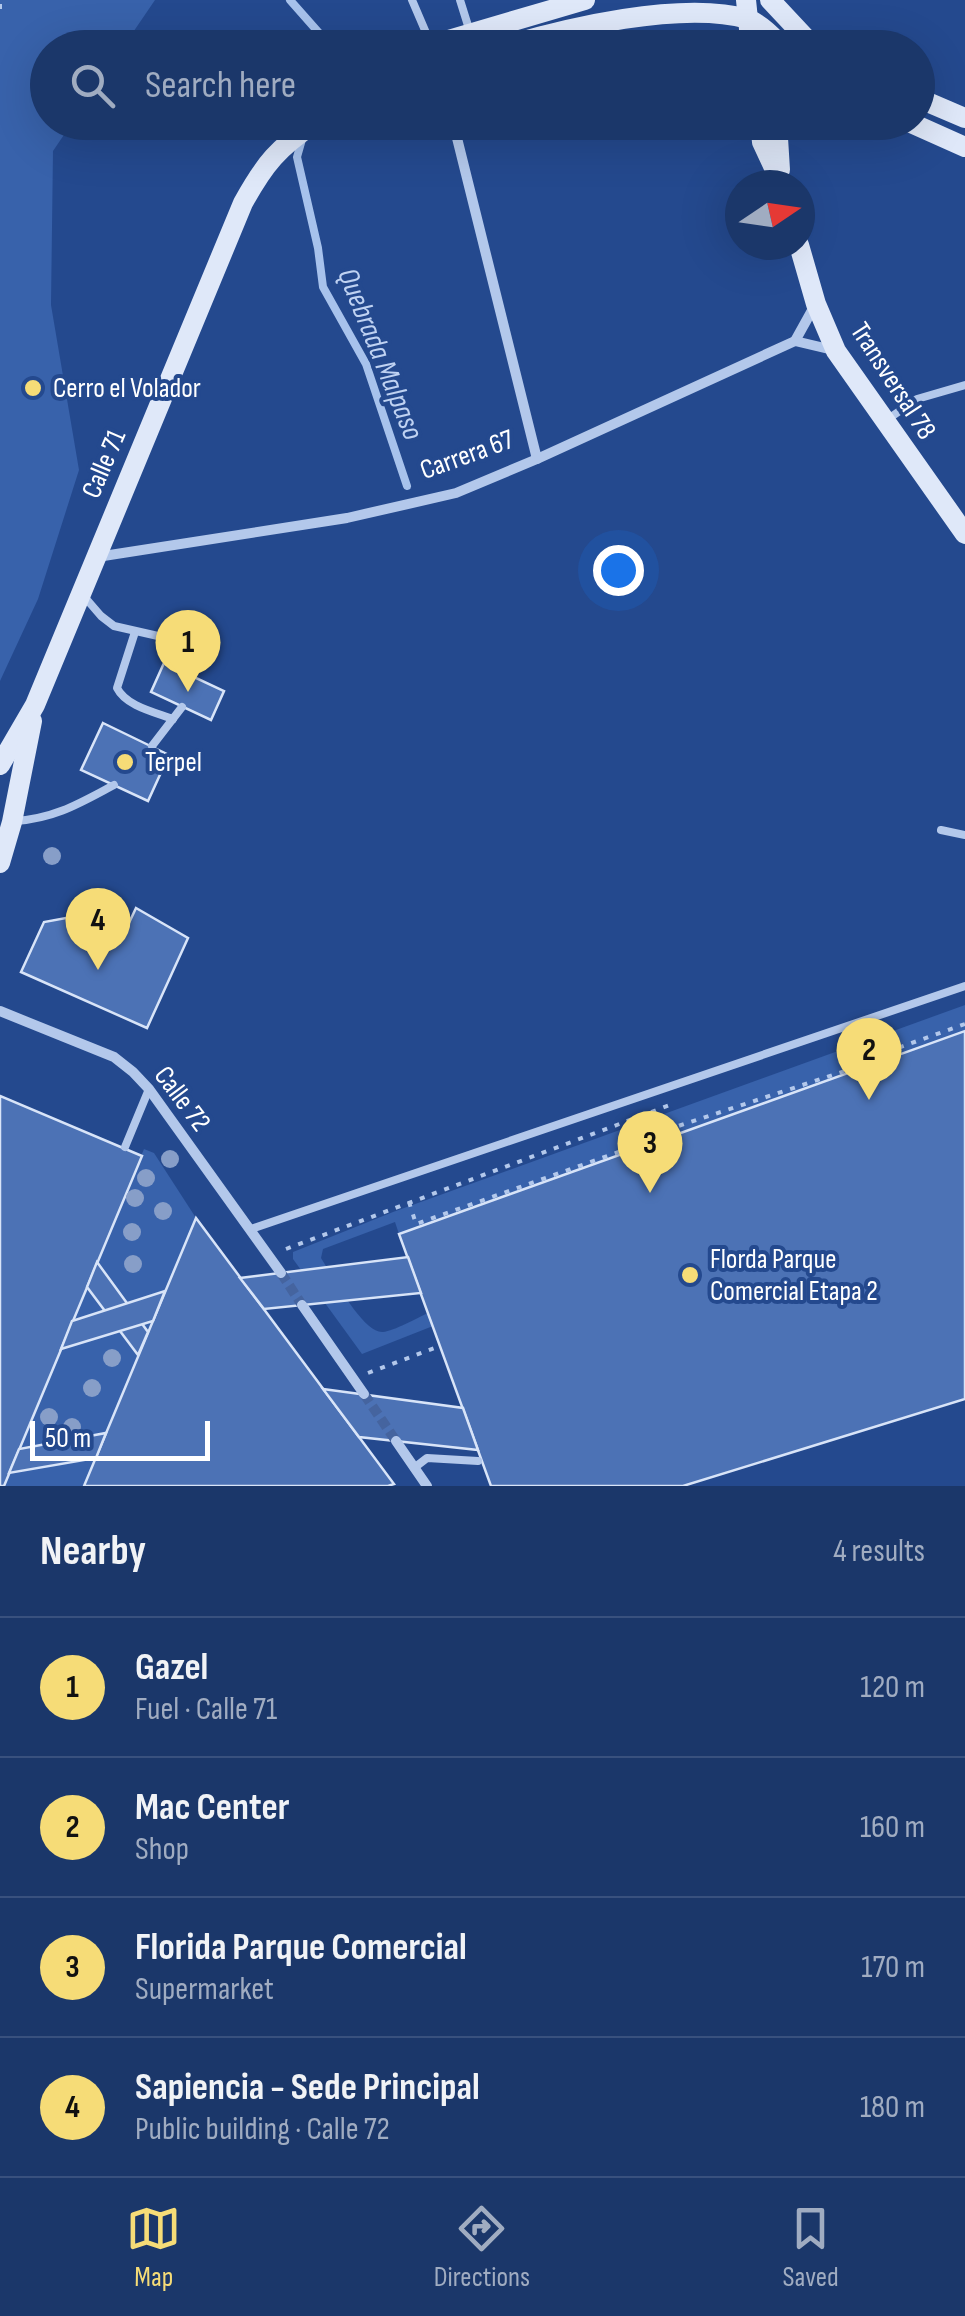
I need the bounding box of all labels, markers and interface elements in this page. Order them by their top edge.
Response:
search box [30,30,935,140]
icon: search [65,58,120,113]
text: Search here [145,63,296,108]
north arrow [725,170,815,260]
water label: Quebrada Malpaso [329,263,431,445]
street label: Transversal 78 [843,316,943,446]
place label: Cerro el Volador [53,372,201,405]
marker: Cerro el Volador [22,377,44,399]
street label: Carrera 67 [416,423,518,487]
street label: Calle 71 [75,425,133,503]
your location [593,545,644,596]
pin: 1 [156,610,220,692]
place label: Terpel [145,746,202,779]
marker: Terpel [114,751,136,773]
pin: 4 [66,888,130,970]
pin: 2 [836,1018,902,1100]
street label: Calle 72 [147,1060,217,1138]
pin: 3 [618,1110,682,1193]
place label: Florda Parque Comercial Etapa 2 [710,1243,878,1308]
marker: Florda Parque Comercial Etapa 2 [679,1264,701,1286]
scale bar [30,1416,210,1460]
text: 50 m [45,1422,91,1455]
text: Nearby [40,1526,146,1577]
text: 4 results [833,1532,925,1571]
text: Gazel [135,1645,208,1690]
text: 1 [66,1668,79,1707]
text: 120 m [860,1668,925,1707]
text: Fuel · Calle 71 [135,1690,277,1729]
text: Mac Center [135,1785,289,1830]
text: 2 [65,1808,80,1847]
text: 160 m [860,1808,925,1847]
text: Shop [135,1830,189,1869]
text: Florida Parque Comercial [135,1925,467,1970]
text: 3 [65,1948,80,1987]
text: 170 m [861,1948,925,1987]
text: Supermarket [135,1970,274,2009]
text: Sapiencia - Sede Principal [135,2065,480,2110]
text: 4 [65,2088,80,2127]
text: 180 m [860,2088,925,2127]
text: Public building · Calle 72 [135,2110,390,2149]
tab: Map [126,2201,181,2294]
tab: Directions [434,2201,530,2294]
tab: Saved [783,2201,839,2294]

